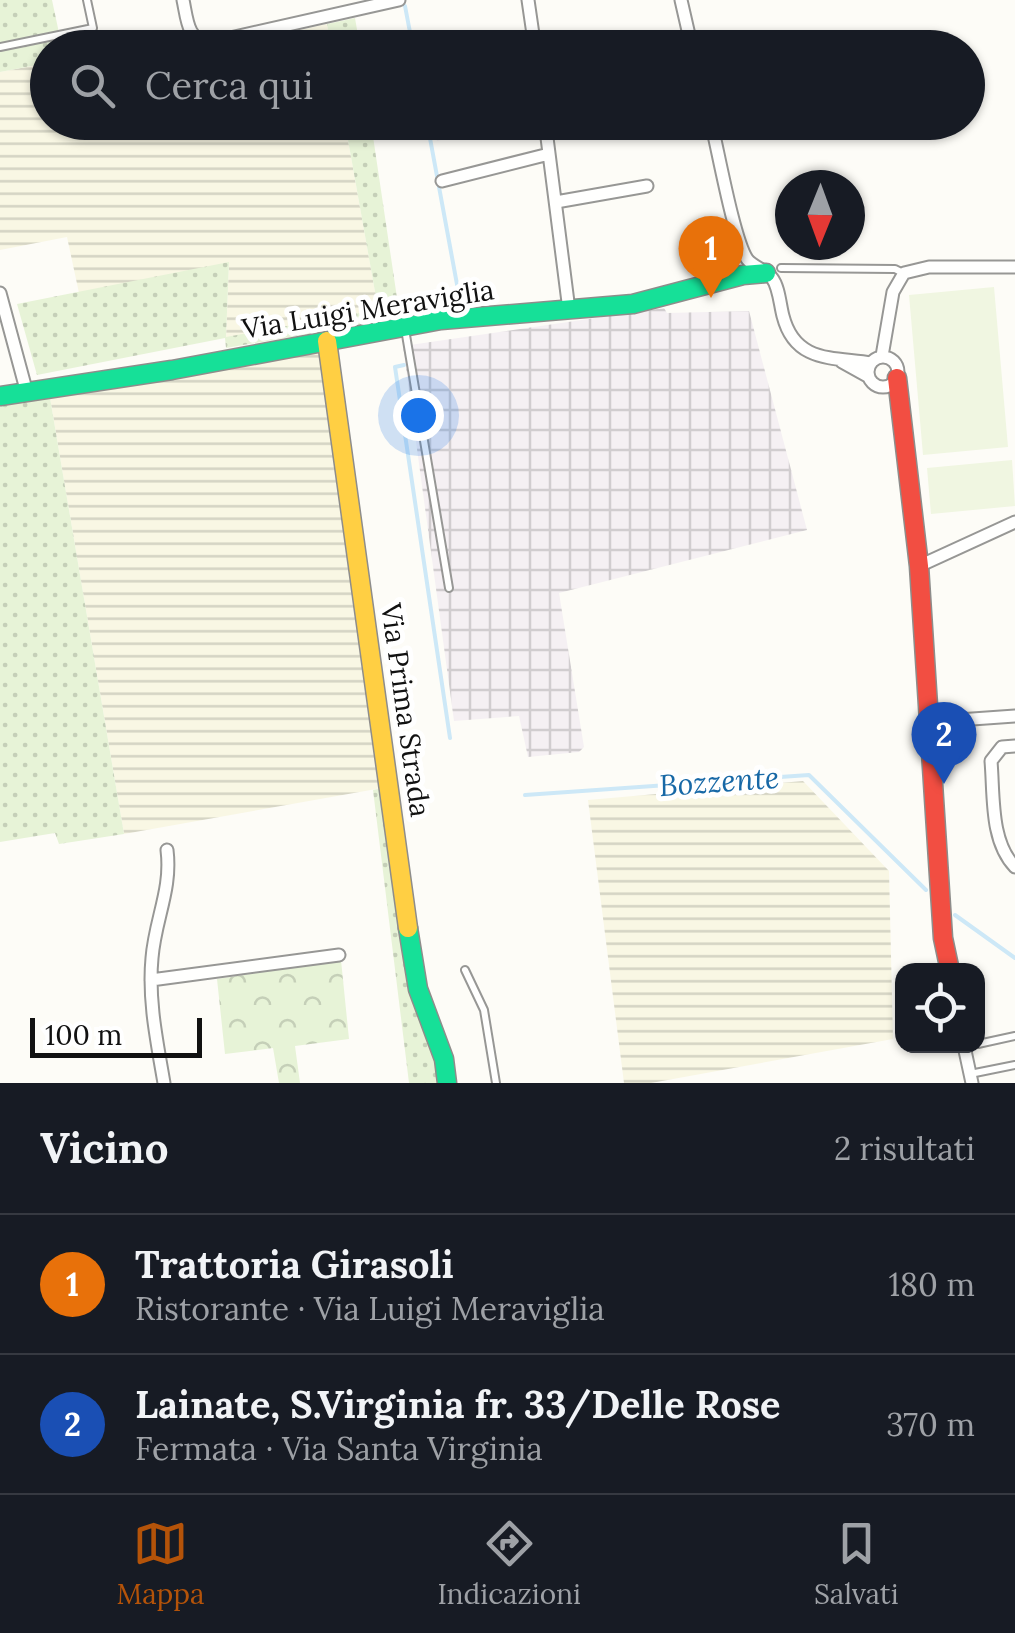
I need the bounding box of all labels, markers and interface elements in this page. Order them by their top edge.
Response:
search box [30,30,985,140]
icon: search [65,58,120,113]
text: Cerca qui [145,61,313,109]
north arrow [775,170,865,260]
pin: 1 [678,216,744,298]
street label: Via Luigi Meraviglia [238,271,497,347]
your location [393,390,444,441]
street label: Via Prima Strada [373,600,439,819]
pin: 2 [912,702,976,784]
water label: Bozzente [658,758,780,804]
map controls [895,963,985,1053]
button: locate [895,963,985,1053]
scale bar [30,1013,202,1058]
text: 100 m [45,1017,122,1053]
text: Vicino [40,1121,168,1175]
text: 2 risultati [834,1128,975,1169]
text: Trattoria Girasoli [135,1240,454,1288]
text: 1 [66,1264,79,1305]
text: 180 m [888,1264,975,1305]
text: Ristorante · Via Luigi Meraviglia [135,1288,605,1329]
text: Lainate, S.Virginia fr. 33/Delle Rose [135,1380,781,1428]
text: 2 [64,1404,81,1445]
text: 370 m [886,1404,975,1445]
text: Fermata · Via Santa Virginia [135,1428,543,1469]
tab: Mappa [116,1516,205,1612]
tab: Indicazioni [437,1516,581,1612]
tab: Salvati [814,1516,899,1612]

